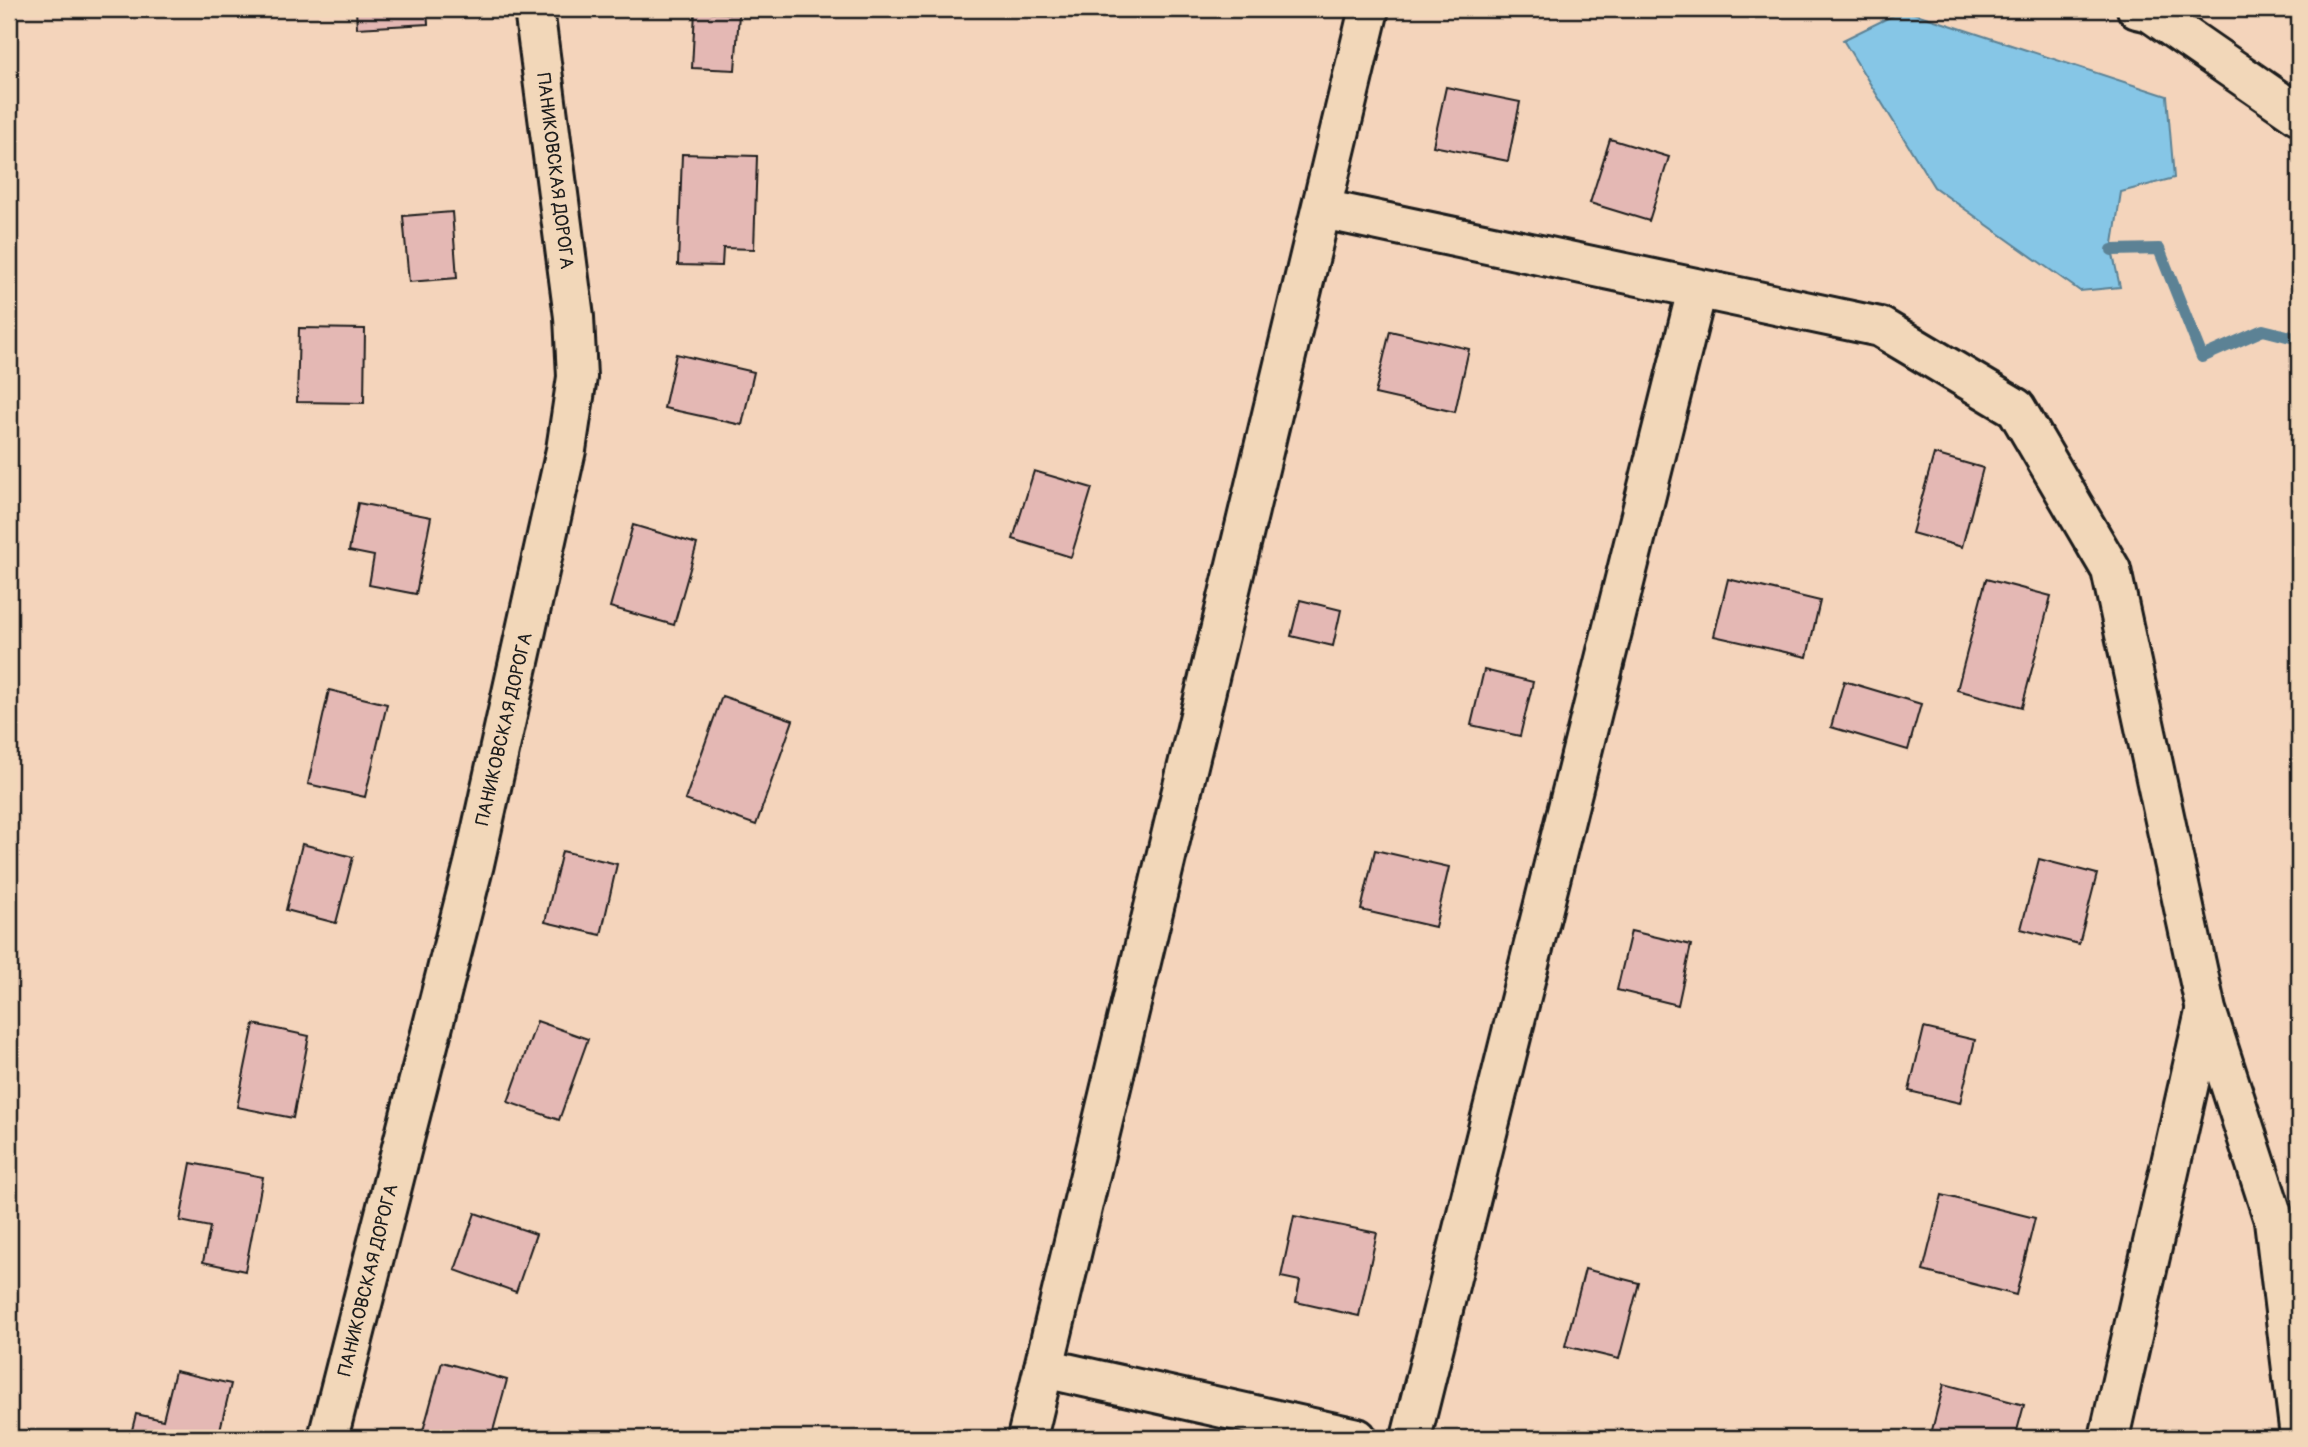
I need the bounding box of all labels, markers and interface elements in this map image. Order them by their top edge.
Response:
street label: ПАНИКОВСКАЯ ДОРОГА [531,72,579,270]
street label: ПАНИКОВСКАЯ ДОРОГА [470,630,538,828]
street label: ПАНИКОВСКАЯ ДОРОГА [332,1181,404,1379]

